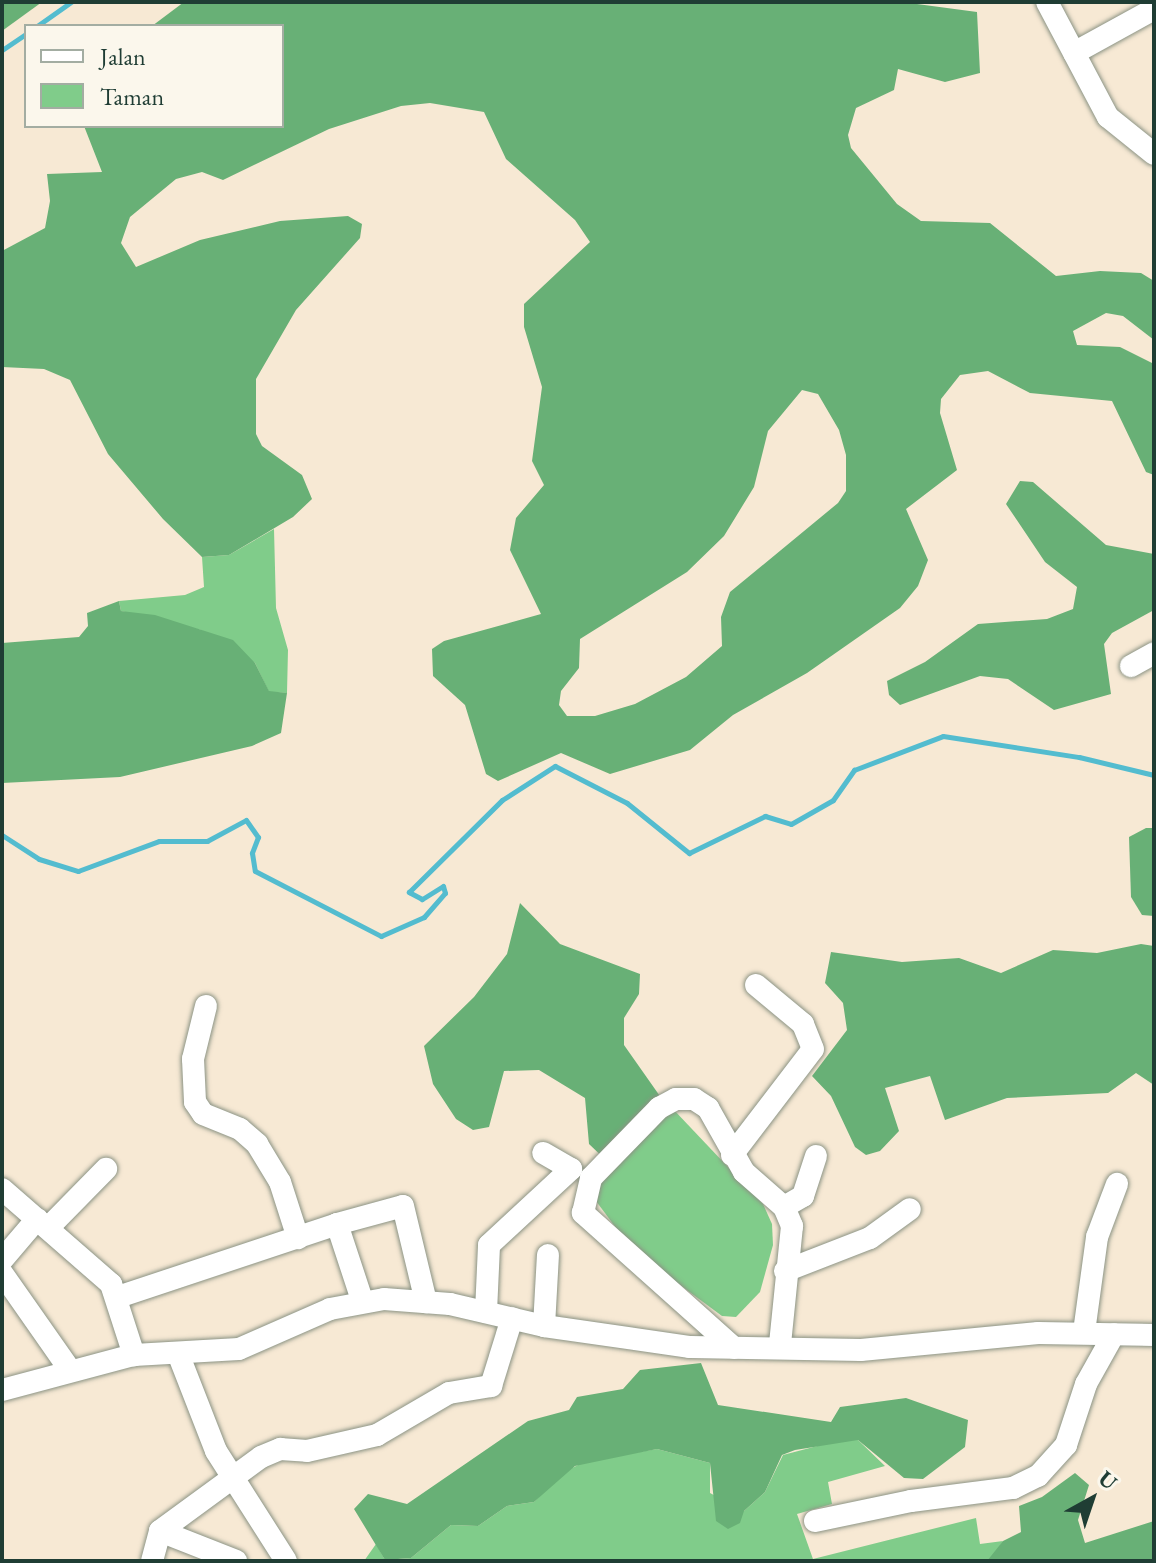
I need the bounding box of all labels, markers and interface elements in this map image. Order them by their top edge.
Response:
legend [24,24,284,128]
text: Jalan [100,41,146,72]
text: Taman [100,81,164,112]
north arrow [1052,1459,1132,1539]
text: U [1092,1464,1123,1497]

